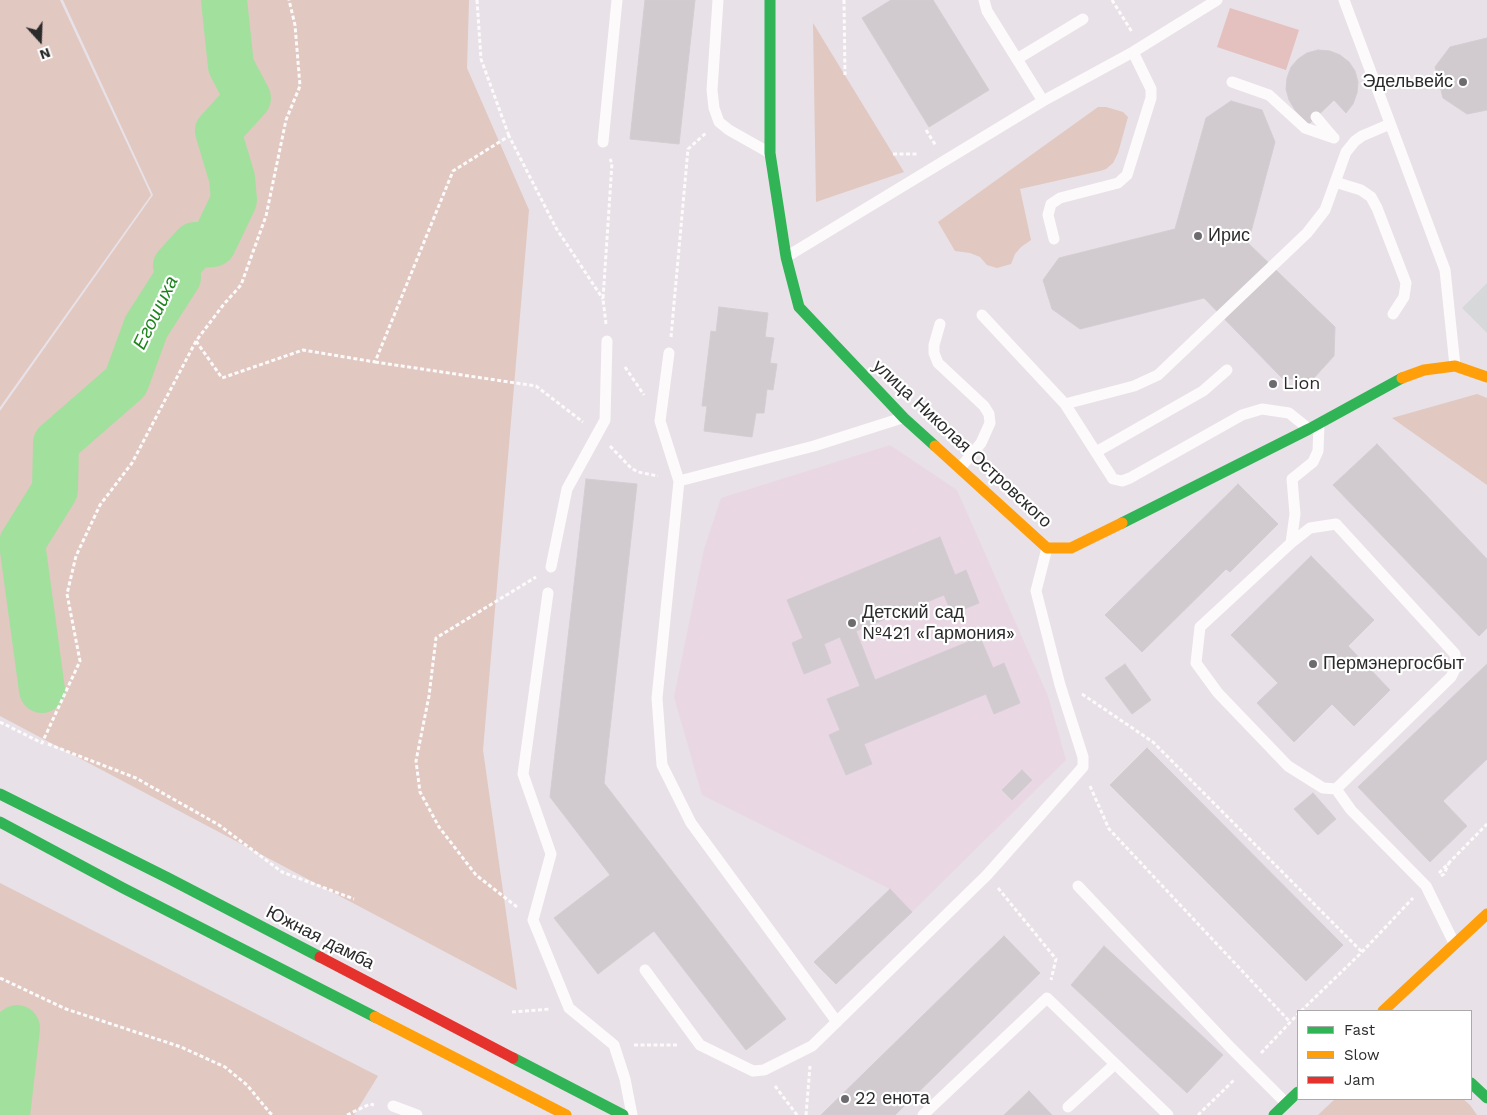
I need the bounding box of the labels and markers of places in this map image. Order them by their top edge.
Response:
place label: Эдельвейс [1362,71,1453,93]
marker: Эдельвейс [1457,76,1469,88]
place label: Ирис [1208,225,1250,247]
marker: Ирис [1192,230,1204,242]
place label: Lion [1283,373,1320,395]
marker: Lion [1267,378,1279,390]
place label: Детский сад №421 «Гармония» [862,602,1015,644]
marker: Детский сад №421 «Гармония» [846,617,858,629]
place label: Пермэнергосбыт [1323,653,1464,675]
marker: Пермэнергосбыт [1307,658,1319,670]
place label: 22 енота [855,1088,930,1110]
marker: 22 енота [839,1093,851,1105]

